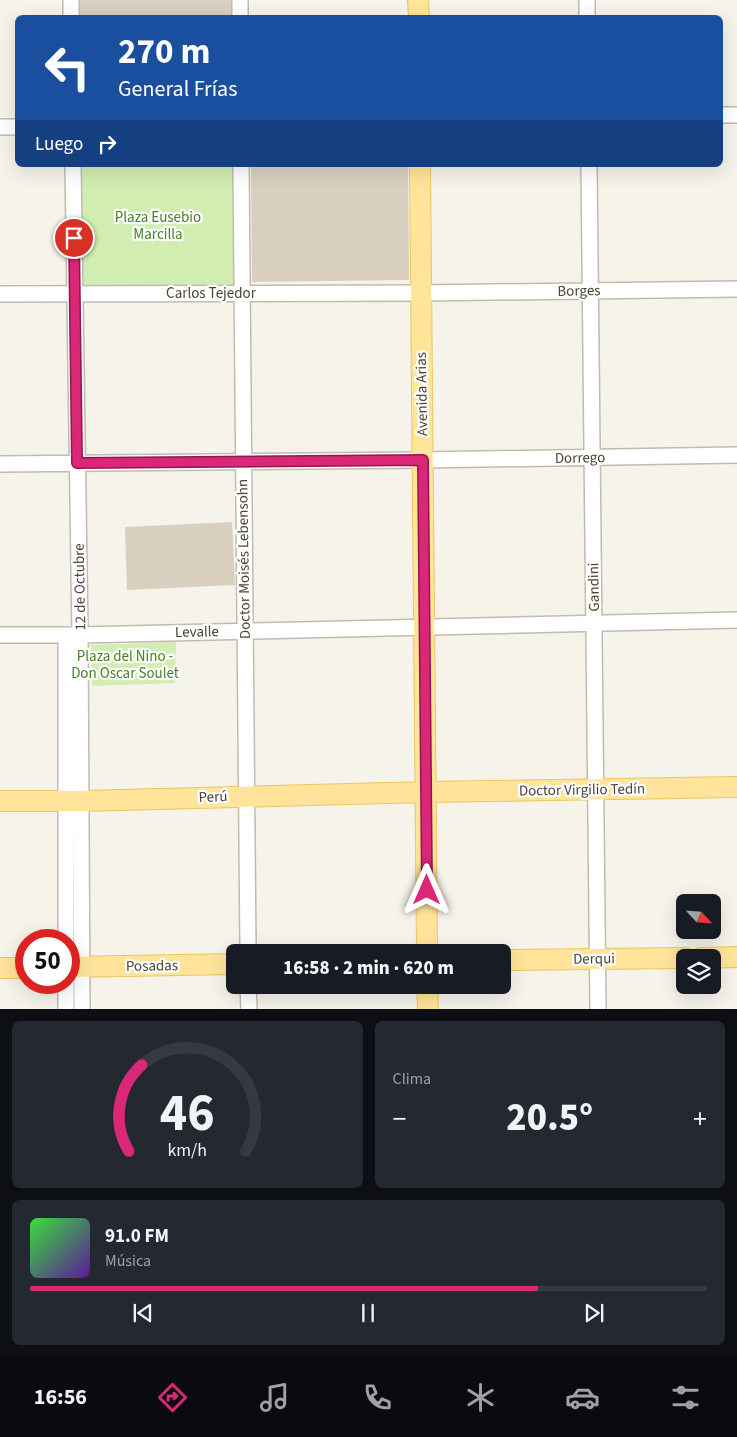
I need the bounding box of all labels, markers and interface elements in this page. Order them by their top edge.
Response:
text: 270 m [118,27,210,77]
icon: left [35,35,100,100]
text: General Frías [118,73,237,105]
icon: right [93,130,121,158]
text: Luego [35,131,83,158]
park label: Plaza Eusebio Marcilla [115,207,201,245]
pin [53,217,95,259]
icon: arrive [60,224,88,252]
street label: Borges [557,280,601,302]
street label: Carlos Tejedor [166,283,257,304]
street label: Avenida Arias [411,352,433,436]
street label: Dorrego [555,447,605,469]
street label: Doctor Moisés Lebensohn [232,479,256,639]
street label: 12 de Octubre [69,543,91,631]
street label: Gandini [583,562,605,612]
street label: Levalle [175,621,219,643]
park label: Plaza del Nino - Don Oscar Soulet [71,646,179,684]
street label: Doctor Virgilio Tedín [519,778,645,802]
street label: Perú [198,786,228,808]
position arrow [400,863,452,915]
north arrow [676,894,721,939]
map controls [676,894,721,994]
speed limit sign: 50 [15,929,80,994]
street label: Derqui [573,948,615,970]
button: layers [676,949,721,994]
street label: Posadas [126,955,178,977]
text: 16:58 · 2 min · 620 m [283,955,454,982]
text: Clima [393,1068,431,1090]
text: 46 [160,1077,215,1151]
text: 20.5° [506,1091,593,1145]
text: − [393,1099,406,1139]
text: + [693,1099,707,1139]
text: km/h [167,1138,207,1163]
text: 91.0 FM [105,1223,169,1250]
text: Música [105,1250,151,1272]
icon: previous [129,1299,157,1327]
icon: pause [354,1299,382,1327]
icon: next [580,1299,608,1327]
icon: directions [155,1380,190,1415]
icon: music [257,1380,292,1415]
icon: phone [360,1380,395,1415]
icon: climate [463,1380,498,1415]
icon: car [565,1380,600,1415]
icon: filters [668,1380,703,1415]
text: 16:56 [34,1381,87,1413]

